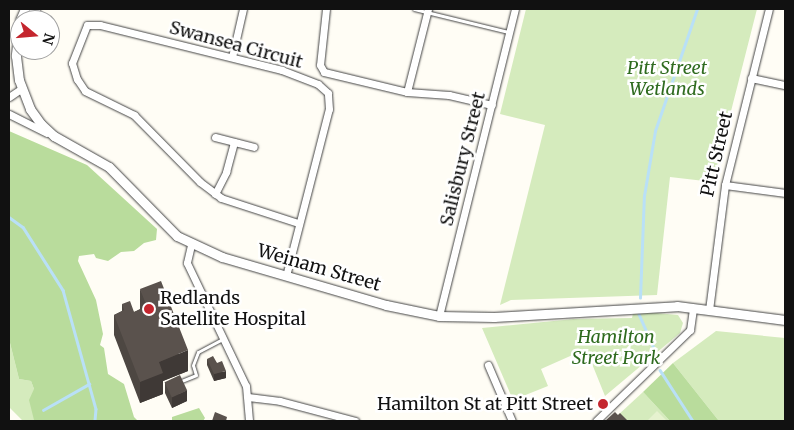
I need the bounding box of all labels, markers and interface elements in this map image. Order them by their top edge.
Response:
north arrow [10,10,60,60]
street label: Swansea Circuit [167,17,305,73]
text: N [38,31,59,47]
park label: Pitt Street Wetlands [627,58,707,100]
street label: Salisbury Street [436,90,490,228]
street label: Pitt Street [697,109,737,199]
street label: Weinam Street [255,240,383,296]
place label: Redlands Satellite Hospital [160,288,306,330]
marker: Redlands Satellite Hospital [142,302,156,316]
park label: Hamilton Street Park [572,327,660,369]
place label: Hamilton St at Pitt Street [377,393,593,415]
marker: Hamilton St at Pitt Street [597,398,609,410]

